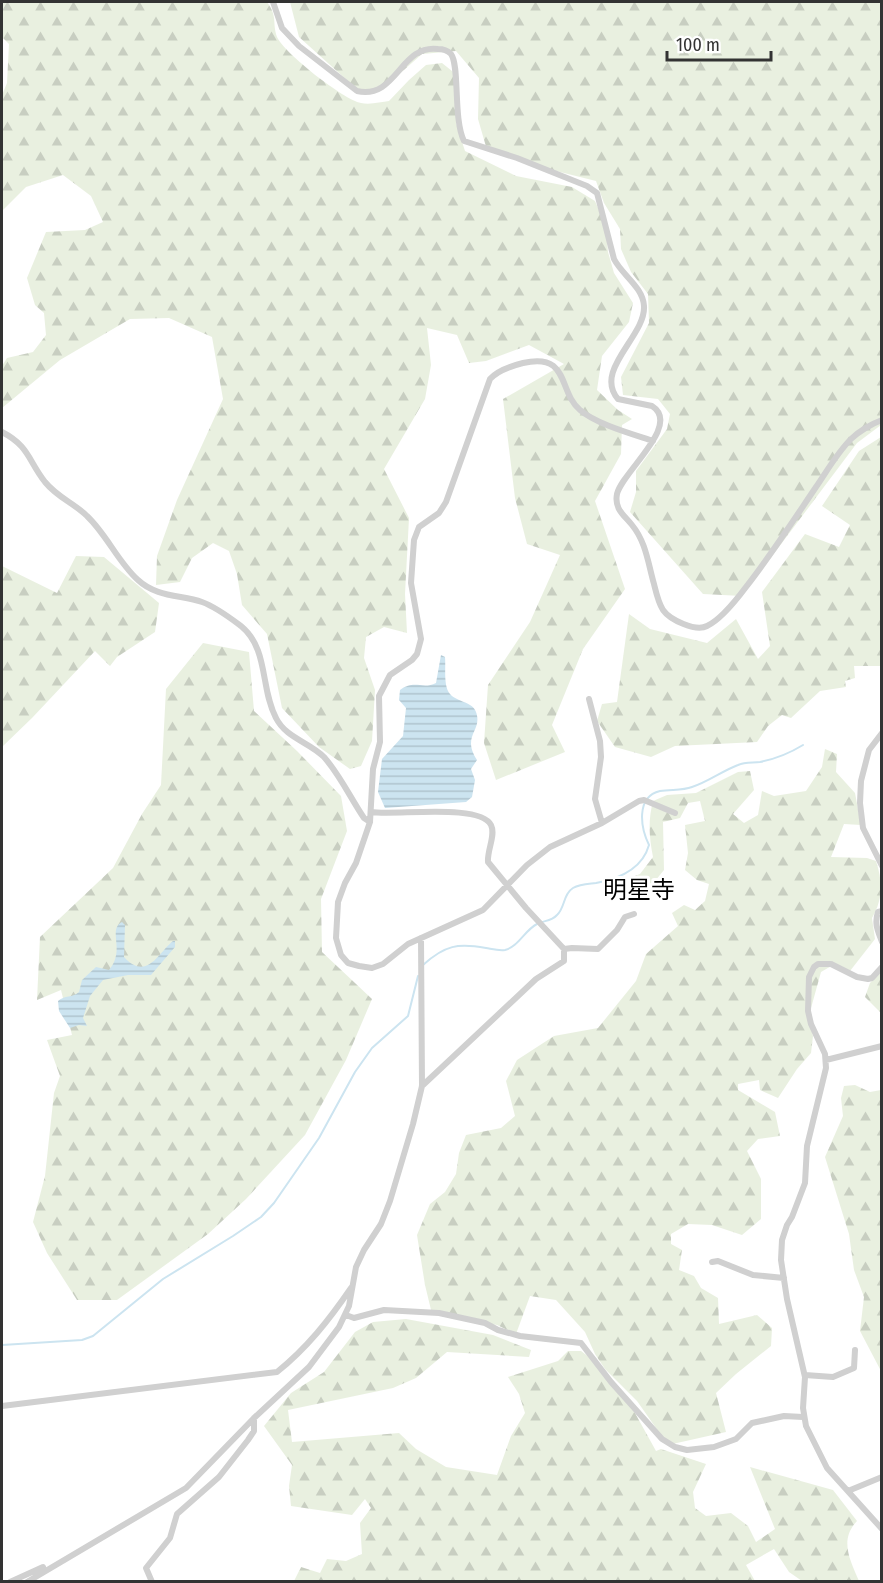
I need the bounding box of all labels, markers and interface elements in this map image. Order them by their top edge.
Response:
scale bar [667,24,770,62]
text: 100 m [676,34,720,56]
district label: 明星寺 [603,876,675,904]

